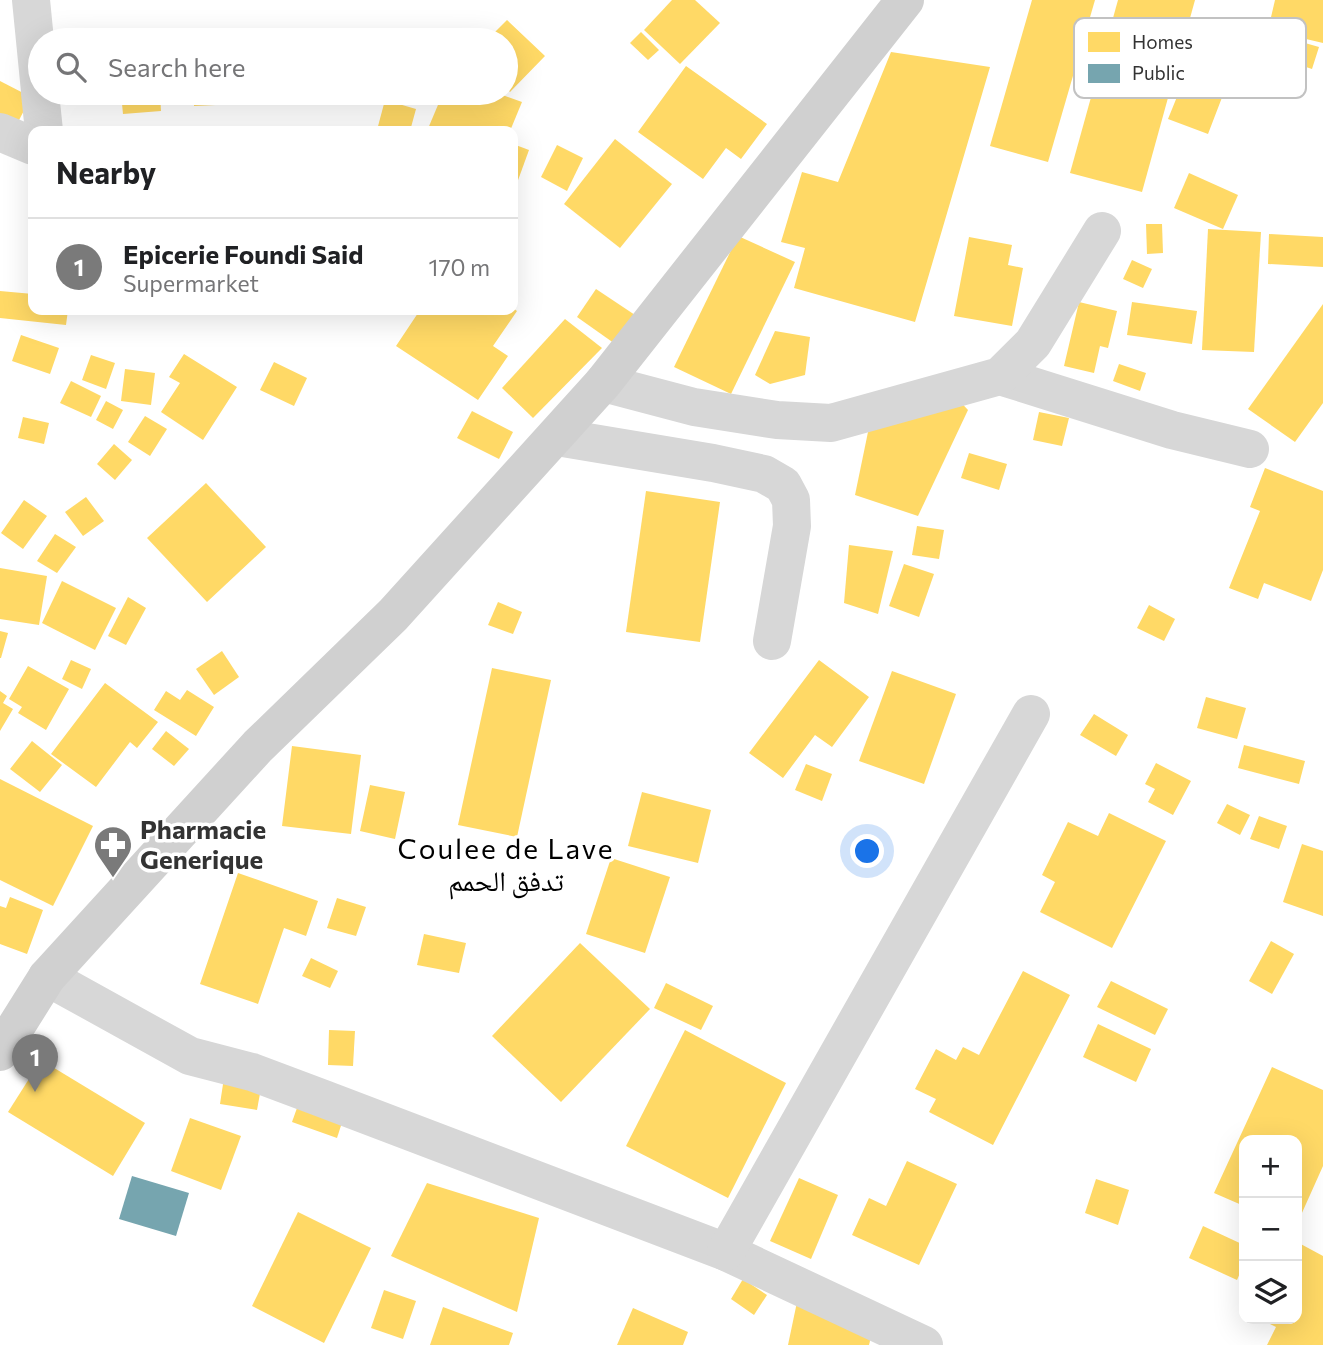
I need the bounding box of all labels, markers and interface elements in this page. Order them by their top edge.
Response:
legend [1074,18,1306,98]
search box [28,28,518,105]
text: Homes [1132,30,1193,53]
icon: search [52,48,90,86]
text: Search here [108,51,246,82]
text: Public [1132,61,1185,84]
text: Nearby [56,153,156,190]
text: Epicerie Foundi Said [123,238,363,269]
text: 1 [74,253,84,281]
text: 170 m [429,253,490,281]
text: Supermarket [123,269,259,297]
place label: Pharmacie Generique [140,813,266,874]
pharmacy icon: Pharmacie Generique [92,824,134,879]
district label: Coulee de Lave تدفق الحمم [398,831,614,900]
your location [850,834,884,868]
pin: 1 [12,1034,58,1092]
map controls [1239,1135,1302,1324]
button: + [1239,1135,1302,1198]
button: − [1239,1198,1302,1261]
button: layers [1239,1261,1302,1324]

